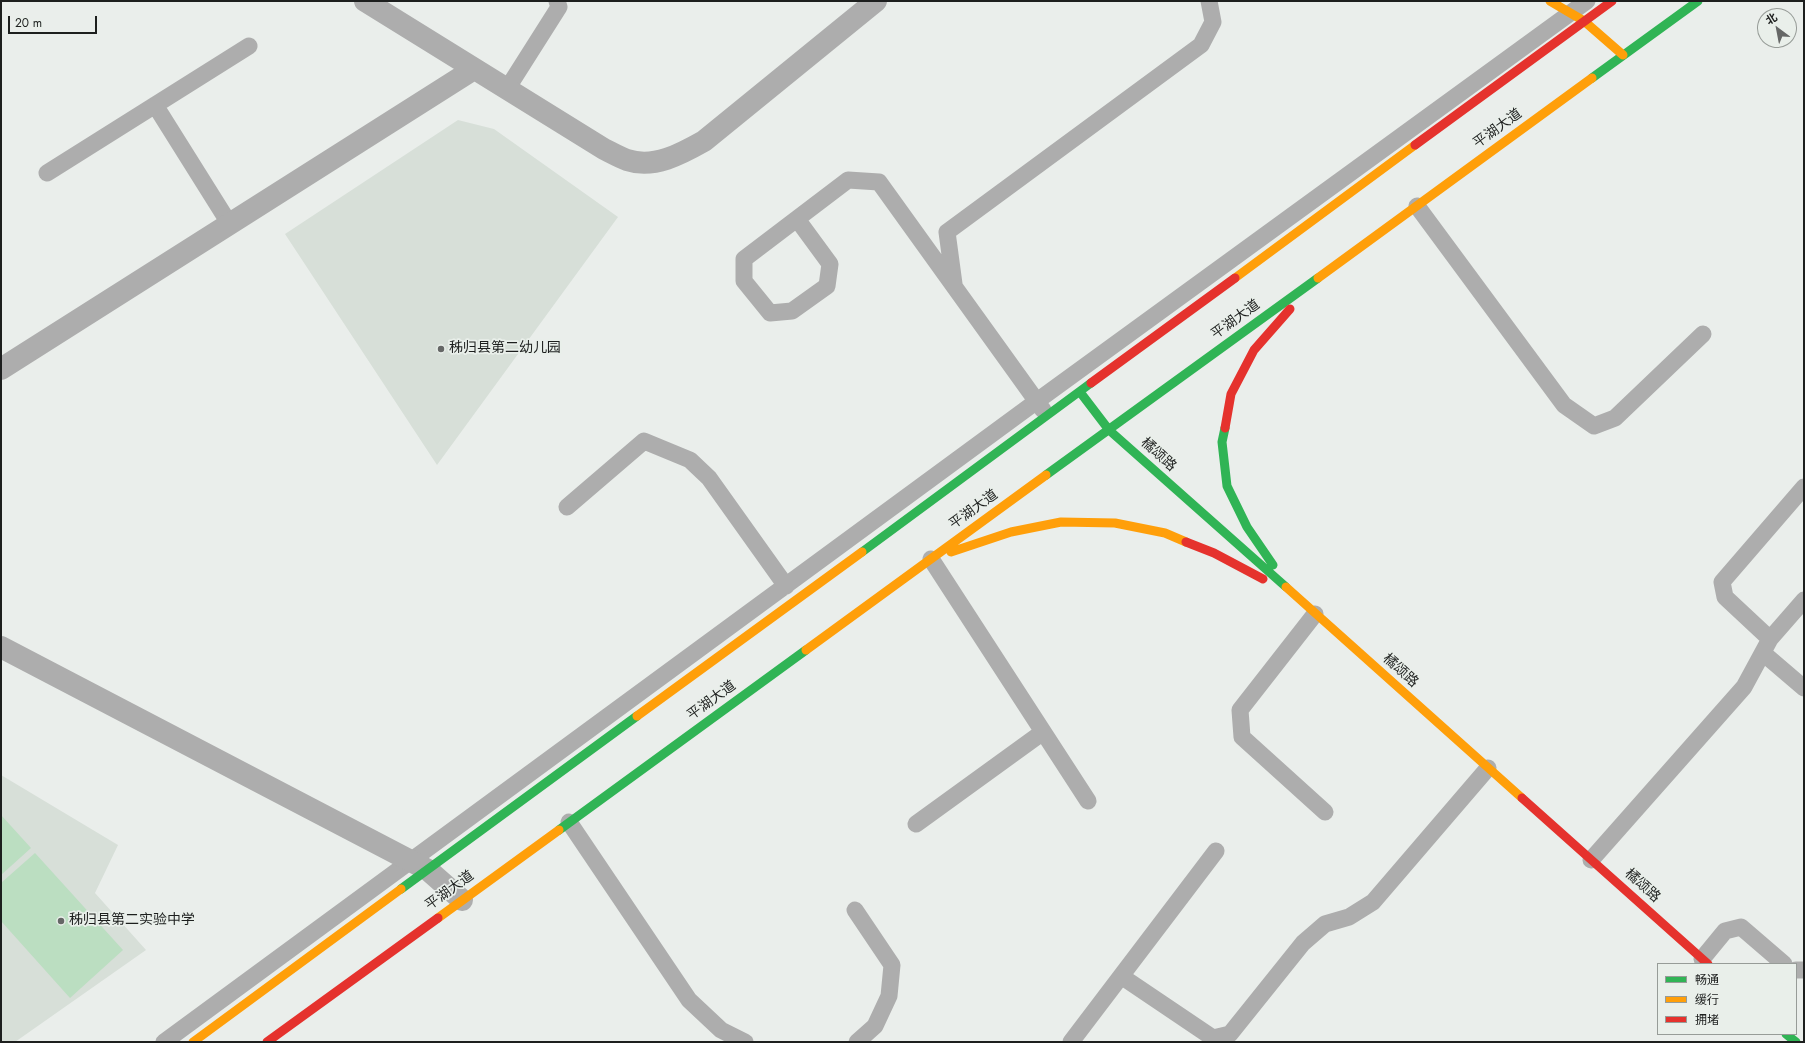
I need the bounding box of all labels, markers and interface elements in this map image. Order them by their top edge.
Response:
scale bar [10,8,99,34]
north arrow [1757,8,1797,48]
text: 北 [1762,9,1780,28]
text: 20 m [15,14,42,32]
street label: 平湖大道 [1470,106,1526,152]
street label: 平湖大道 [1208,297,1264,343]
place label: 秭归县第二幼儿园 [449,341,561,357]
marker: 秭归县第二幼儿园 [436,344,446,354]
street label: 橘颂路 [1137,435,1179,475]
street label: 平湖大道 [946,487,1002,533]
street label: 橘颂路 [1379,651,1421,691]
street label: 平湖大道 [684,678,740,724]
street label: 橘颂路 [1621,866,1663,906]
street label: 平湖大道 [422,868,478,914]
place label: 秭归县第二实验中学 [69,913,195,929]
marker: 秭归县第二实验中学 [56,916,66,926]
legend [1657,963,1797,1035]
text: 畅通 [1695,971,1719,989]
text: 缓行 [1695,991,1719,1009]
text: 拥堵 [1695,1011,1719,1029]

